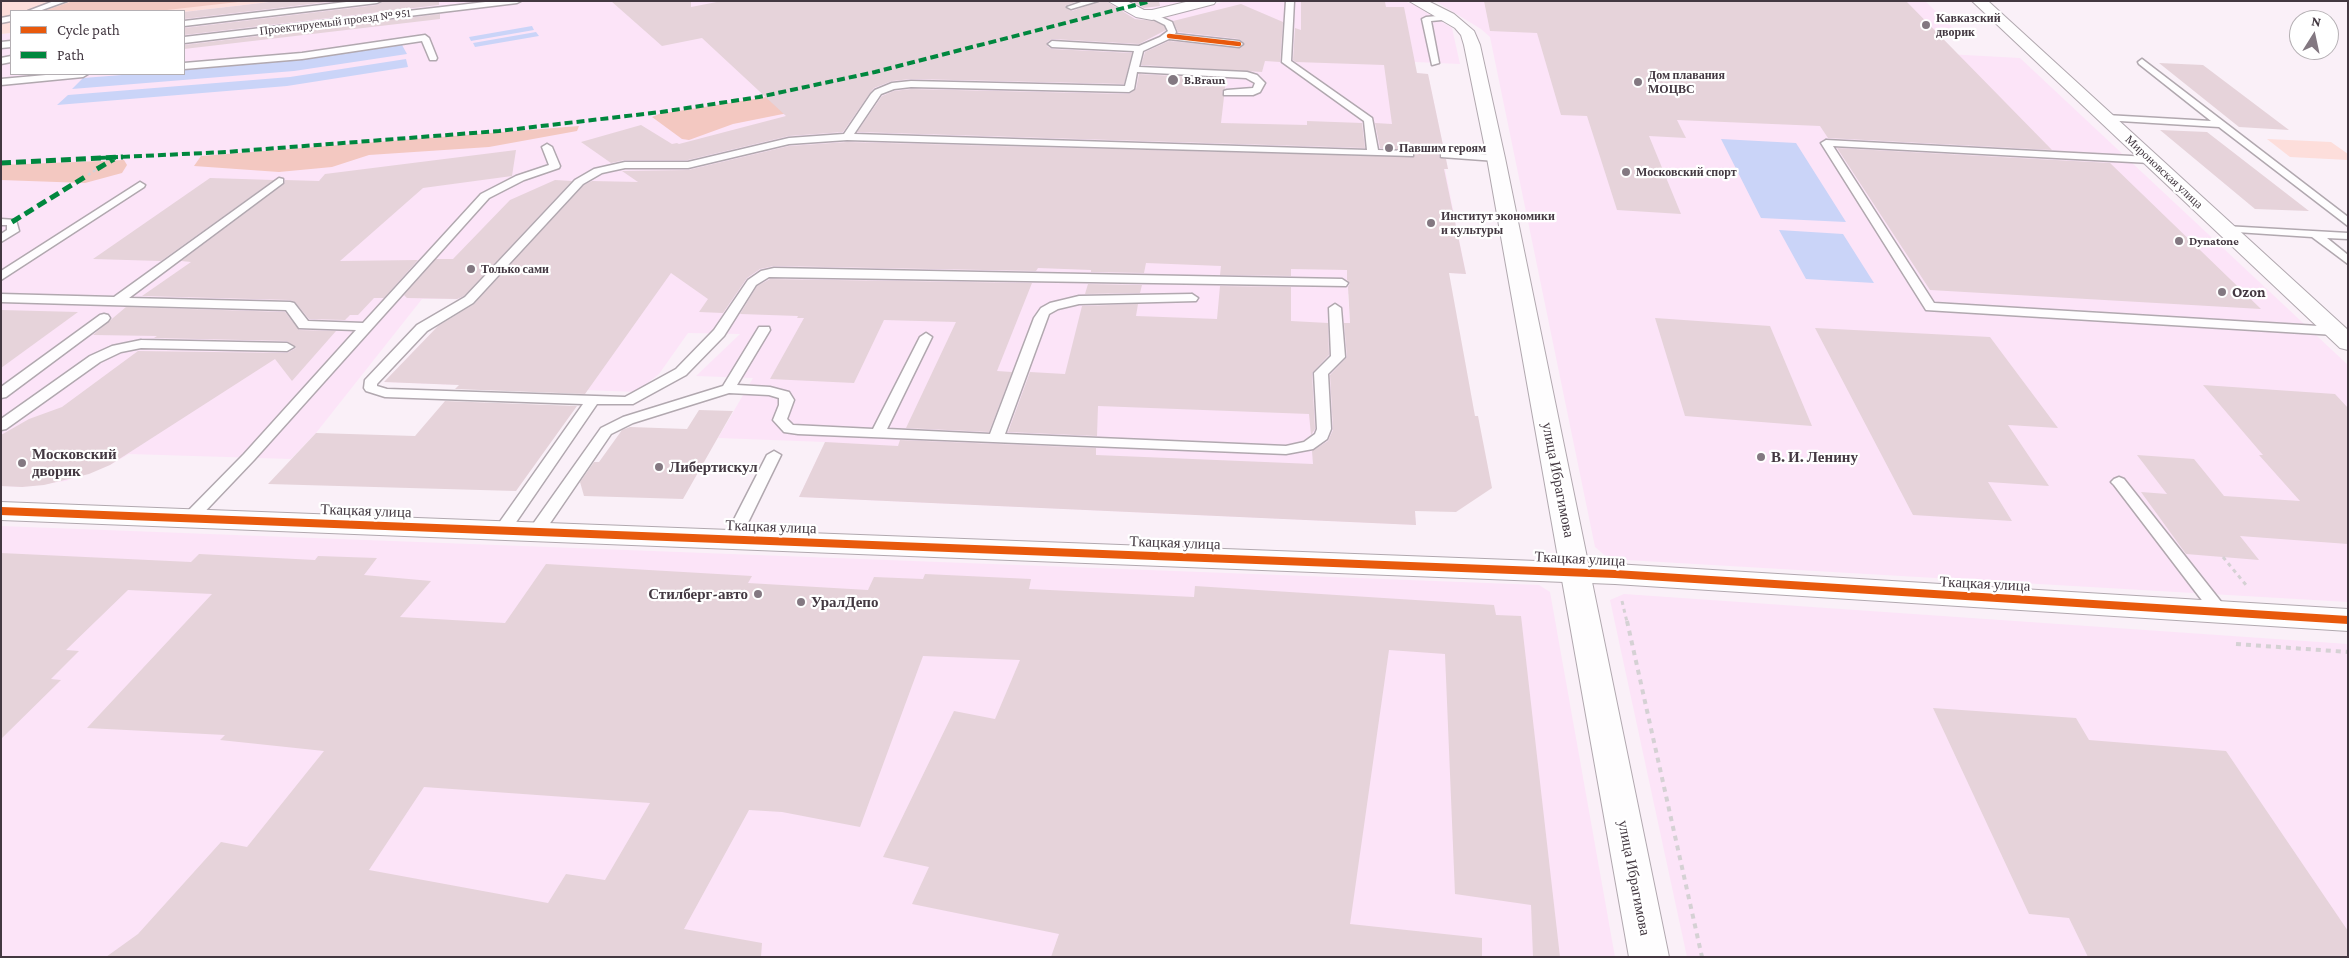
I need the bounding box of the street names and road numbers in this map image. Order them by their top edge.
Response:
street label: Проектируемый проезд № 951 [259,6,411,38]
street label: Мироновская улица [2122,132,2206,212]
street label: улица Ибрагимова [1538,421,1578,539]
street label: Ткацкая улица [320,500,412,522]
street label: Ткацкая улица [725,516,817,538]
street label: Ткацкая улица [1129,532,1221,554]
street label: Ткацкая улица [1534,548,1626,570]
street label: Ткацкая улица [1939,573,2031,595]
street label: улица Ибрагимова [1614,819,1654,937]

